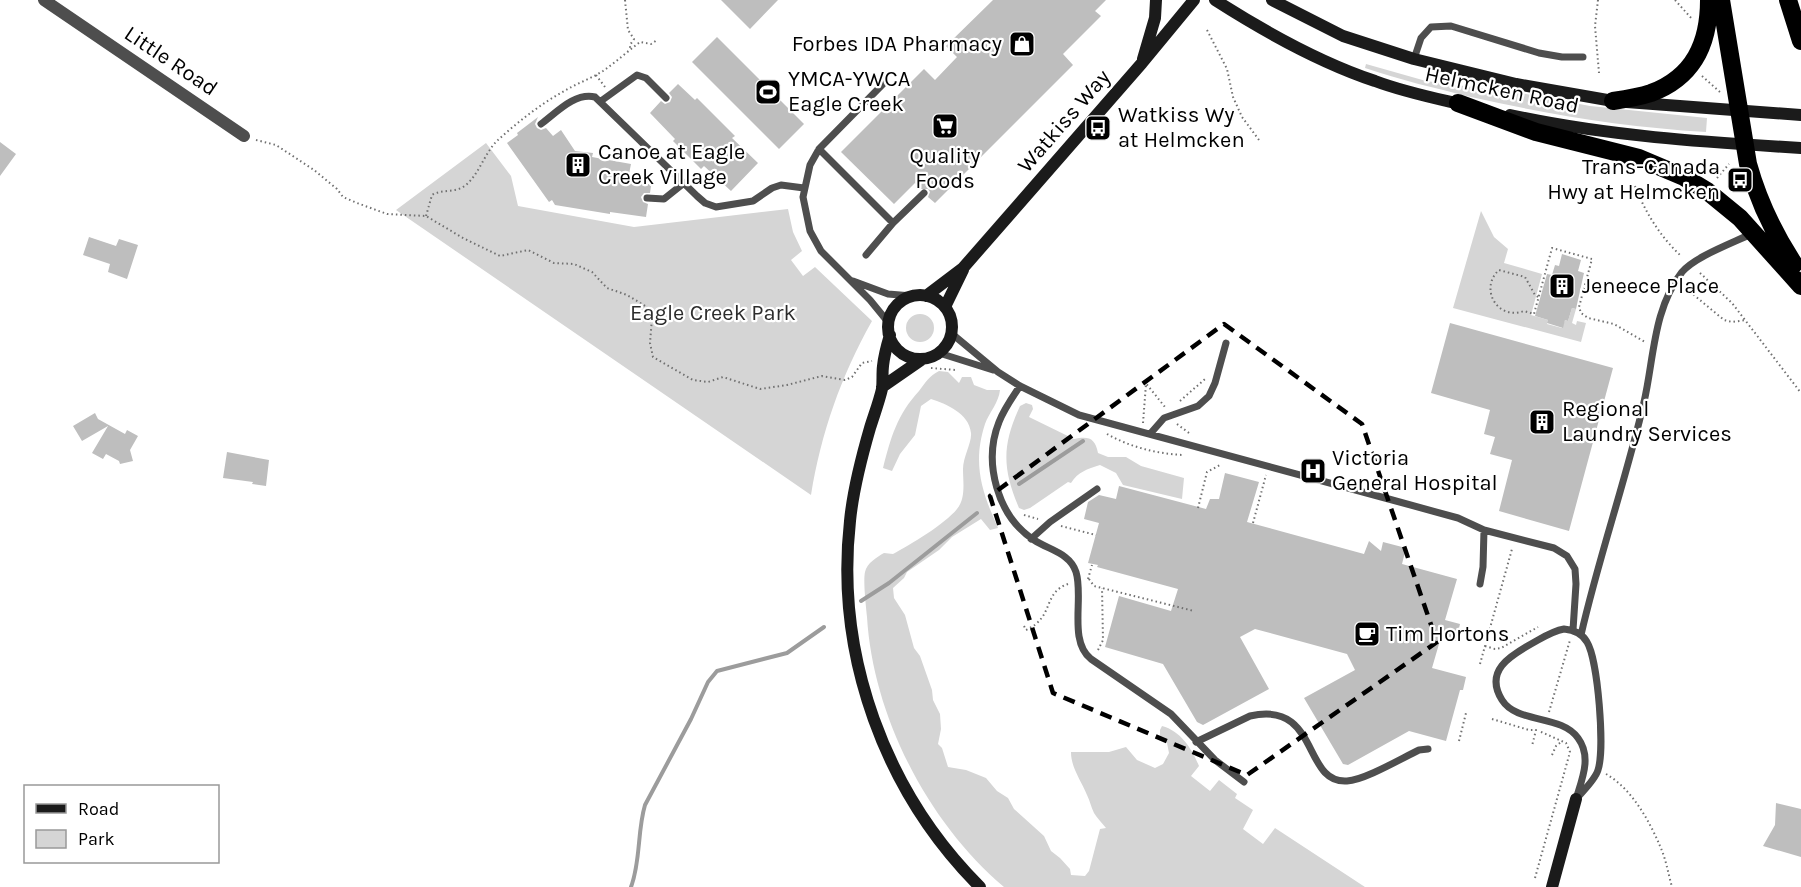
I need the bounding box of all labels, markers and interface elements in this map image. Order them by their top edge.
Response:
street label: Little Road [119,20,223,102]
shop icon: Forbes IDA Pharmacy [1007,29,1037,59]
place label: Forbes IDA Pharmacy [792,31,1002,57]
street label: Helmcken Road [1423,61,1581,119]
street label: Watkiss Way [1012,64,1116,178]
place label: YMCA-YWCA Eagle Creek [788,66,911,117]
sports icon: YMCA-YWCA Eagle Creek [753,77,783,107]
place label: Watkiss Wy at Helmcken [1118,102,1245,153]
supermarket icon: Quality Foods [930,111,960,141]
bus stop icon: Watkiss Wy at Helmcken [1083,113,1113,143]
place label: Canoe at Eagle Creek Village [598,139,745,190]
place label: Quality Foods [910,143,981,194]
building icon: Canoe at Eagle Creek Village [563,150,593,180]
place label: Trans-Canada Hwy at Helmcken [1547,154,1720,205]
bus stop icon: Trans-Canada Hwy at Helmcken [1725,165,1755,195]
building icon: Jeneece Place [1547,271,1577,301]
place label: Jeneece Place [1582,273,1719,299]
park label: Eagle Creek Park [630,300,796,326]
place label: Regional Laundry Services [1562,396,1732,447]
building icon: Regional Laundry Services [1527,407,1557,437]
place label: Victoria General Hospital [1332,445,1498,496]
hospital icon: Victoria General Hospital [1298,456,1328,486]
cafe icon: Tim Hortons [1352,619,1382,649]
place label: Tim Hortons [1386,621,1509,647]
legend [24,785,219,863]
text: Road [78,798,119,820]
text: Park [78,828,115,850]

